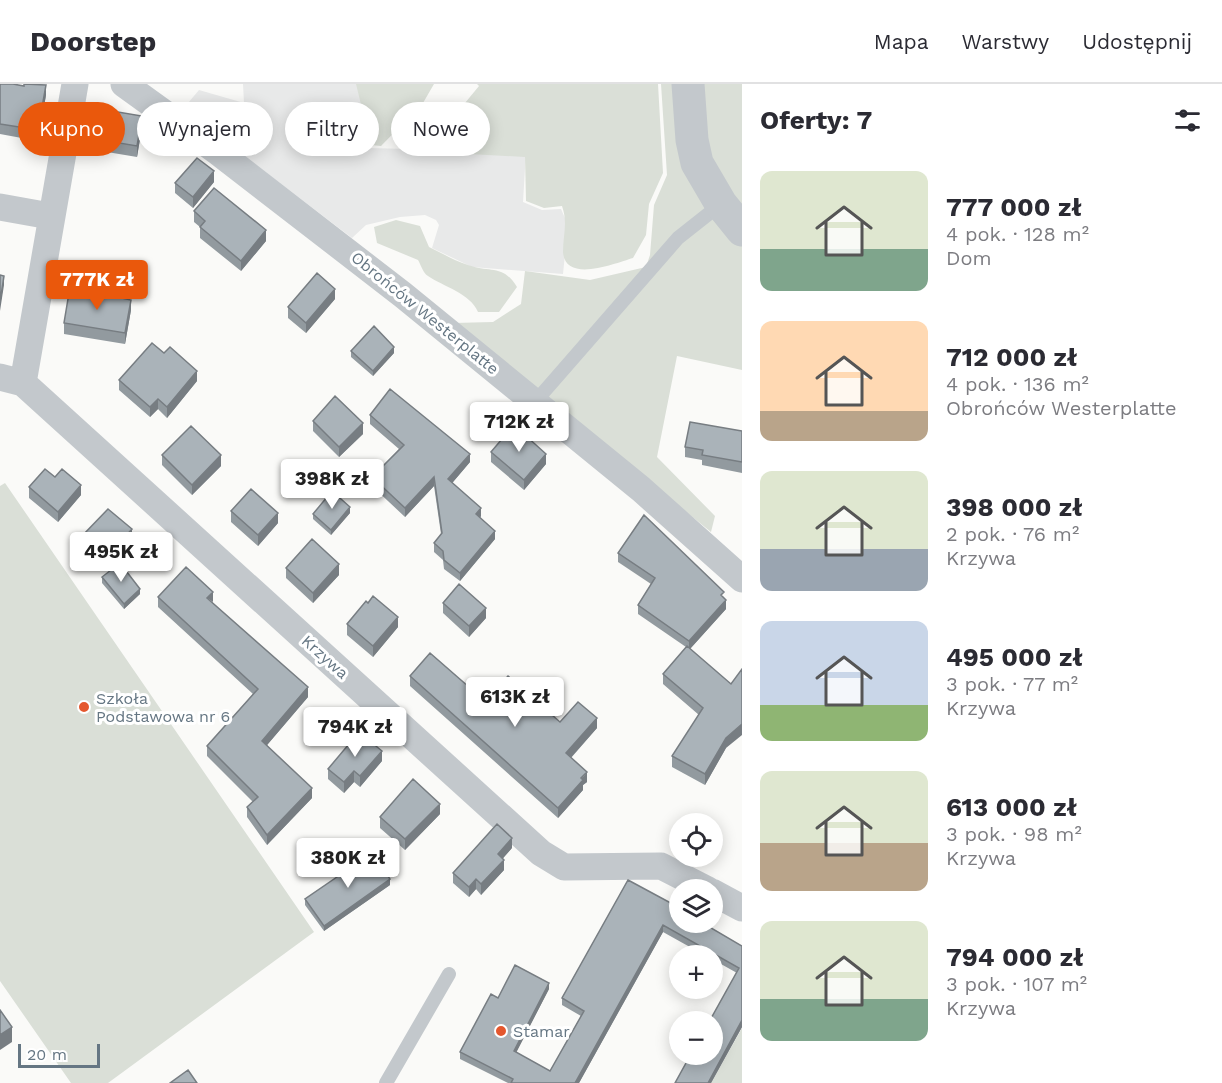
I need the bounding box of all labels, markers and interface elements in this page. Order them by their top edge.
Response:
text: Doorstep [30,25,156,58]
text: Mapa [874,29,929,54]
text: Warstwy [962,29,1049,54]
text: Udostępnij [1082,29,1192,54]
chip: Kupno [18,102,125,156]
chip: Wynajem [137,102,273,156]
chip: Filtry [285,102,379,156]
chip: Nowe [391,102,490,156]
icon: filters [1171,104,1204,137]
text: Oferty: 7 [760,105,872,135]
text: 777 000 zł [946,192,1082,222]
icon: home [808,195,880,267]
text: 4 pok. · 128 m² [946,222,1089,246]
text: Dom [946,246,991,270]
street label: Obrońców Westerplatte [347,248,503,378]
pin: 777K zł [42,260,152,311]
text: 777K zł [60,267,134,291]
text: 712 000 zł [946,342,1077,372]
icon: home [808,345,880,417]
text: 4 pok. · 136 m² [946,372,1089,396]
text: Obrońców Westerplatte [946,396,1176,420]
pin: 712K zł [464,402,574,453]
text: 712K zł [484,409,554,433]
pin: 398K zł [277,459,387,510]
text: 398K zł [295,466,369,490]
text: 398 000 zł [946,492,1083,522]
icon: home [808,495,880,567]
text: 2 pok. · 76 m² [946,522,1079,546]
pin: 495K zł [66,532,176,583]
text: 495K zł [84,539,158,563]
text: Krzywa [946,546,1016,570]
street label: Krzywa [298,631,352,683]
text: 495 000 zł [946,642,1083,672]
icon: home [808,645,880,717]
text: 3 pok. · 77 m² [946,672,1078,696]
pin: 613K zł [460,677,570,728]
text: 613K zł [480,684,550,708]
place label: Szkoła Podstawowa nr 6 [96,689,230,726]
text: Krzywa [946,696,1016,720]
marker: Szkoła Podstawowa nr 6 [77,700,91,714]
pin: 794K zł [300,707,410,758]
text: 794K zł [317,714,393,738]
text: 613 000 zł [946,792,1077,822]
icon: home [808,795,880,867]
map controls [669,813,723,1065]
button: locate [669,813,723,867]
text: 3 pok. · 98 m² [946,822,1082,846]
pin: 380K zł [293,838,403,889]
text: 380K zł [310,845,386,869]
text: Krzywa [946,846,1016,870]
button: layers [669,879,723,933]
text: 794 000 zł [946,942,1084,972]
button: + [669,945,723,999]
icon: home [808,945,880,1017]
text: 3 pok. · 107 m² [946,972,1087,996]
text: Krzywa [946,996,1016,1020]
button: − [669,1011,723,1065]
place label: Stamar [513,1022,570,1041]
marker: Stamar [494,1024,508,1038]
scale bar [18,1041,100,1068]
text: 20 m [27,1045,67,1064]

